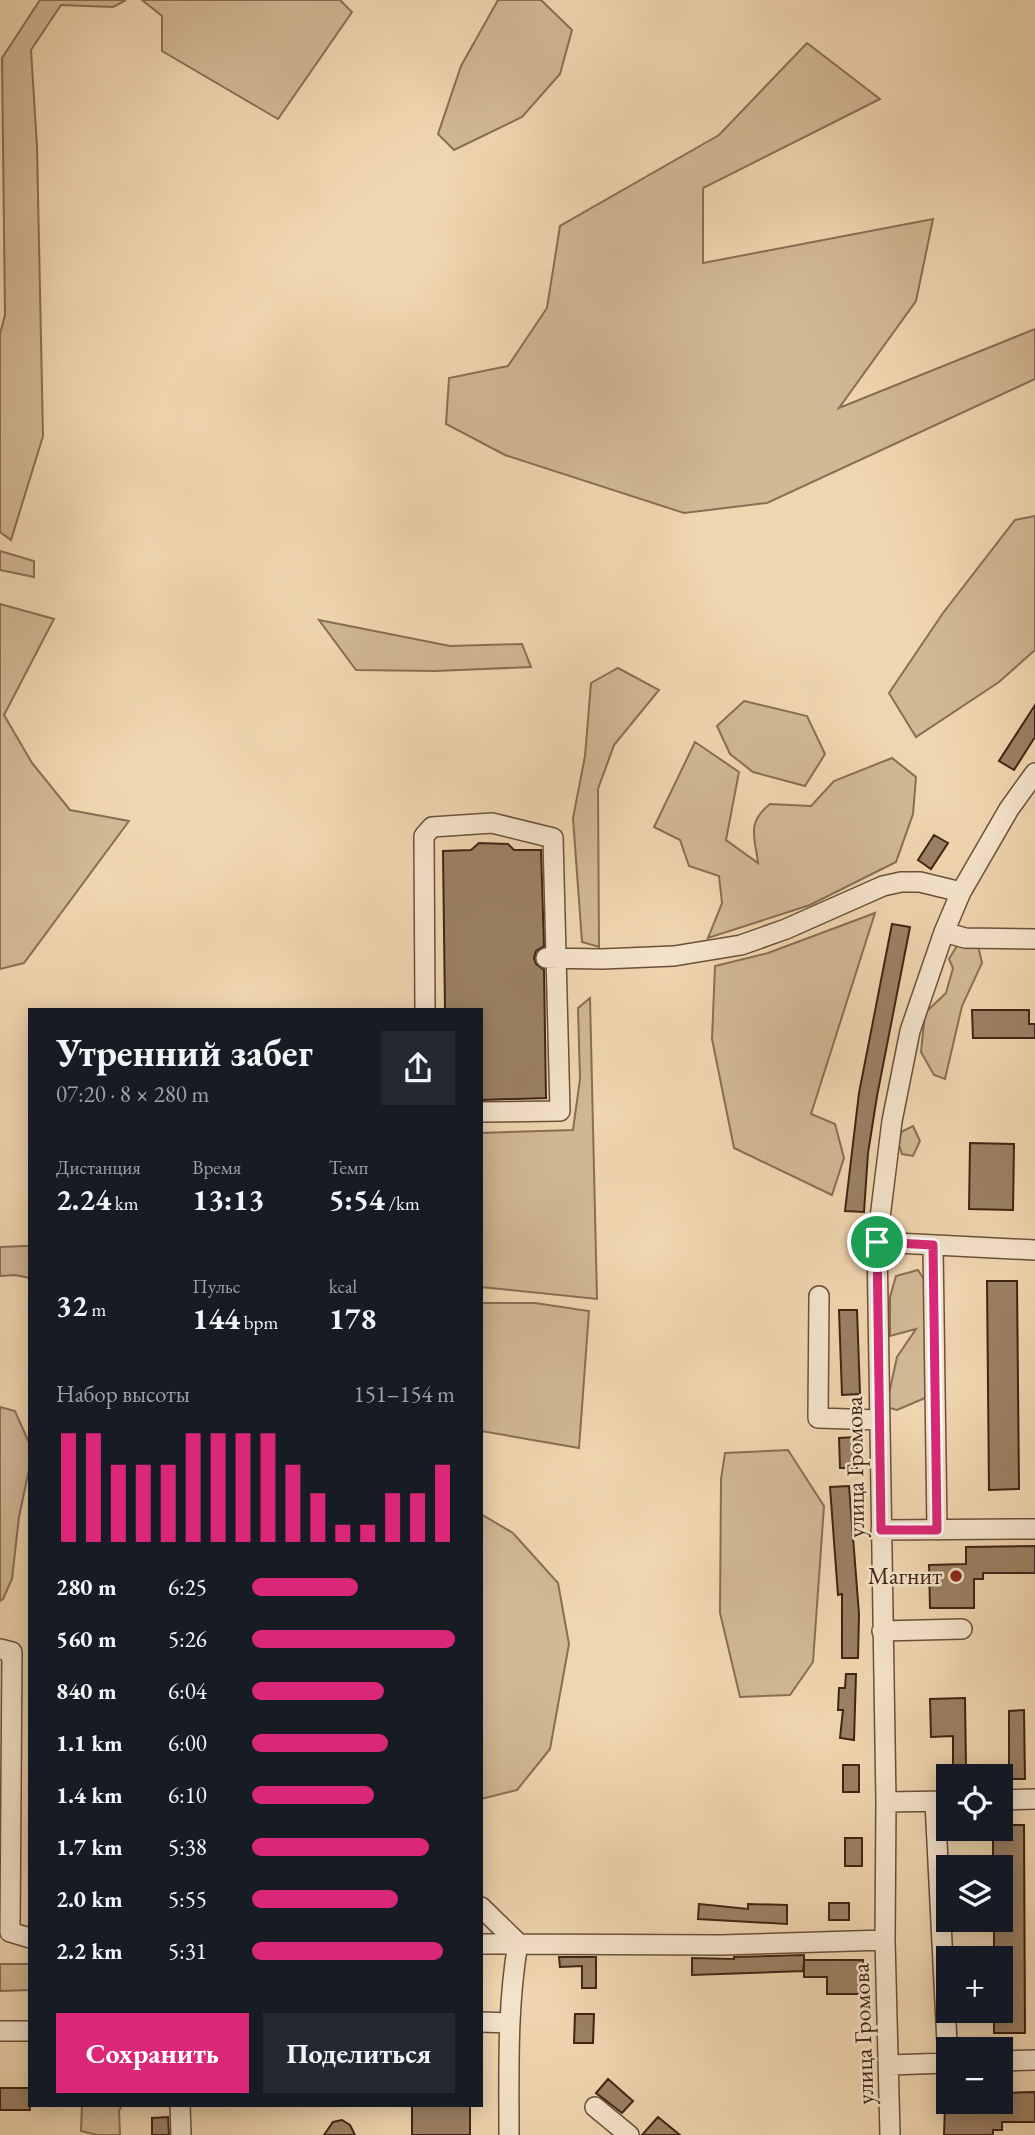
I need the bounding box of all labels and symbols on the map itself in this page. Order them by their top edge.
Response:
pin [847,1212,907,1272]
street label: улица Громова [838,1396,871,1538]
place label: Магнит [868,1560,942,1591]
marker: Магнит [948,1568,964,1584]
street label: улица Громова [845,1962,880,2105]

